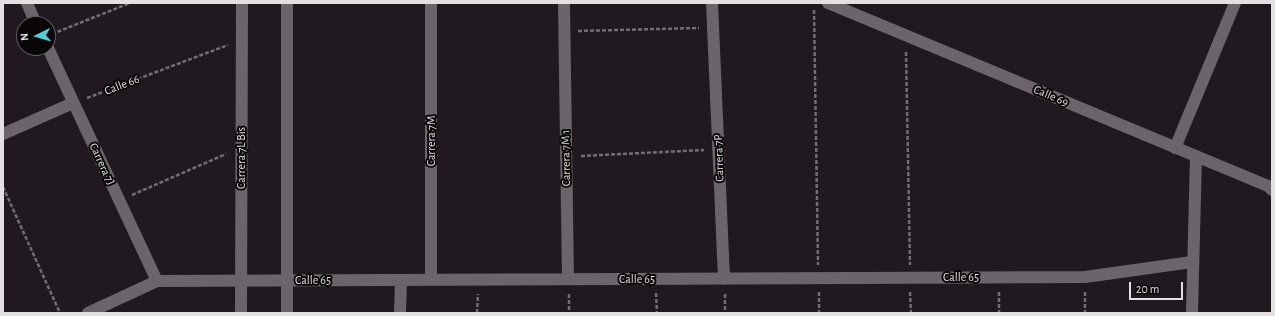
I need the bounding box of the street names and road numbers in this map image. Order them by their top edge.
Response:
street label: Calle 66 [102,72,142,98]
street label: Calle 69 [1031,82,1071,110]
street label: Carrera 7M [424,116,438,166]
street label: Carrera 7L Bis [234,127,248,189]
street label: Carrera 7M 1 [558,129,574,187]
street label: Carrera 7P [711,134,727,182]
street label: Carrera 7J [86,141,118,187]
street label: Calle 65 [943,270,979,284]
street label: Calle 65 [619,272,655,286]
street label: Calle 65 [295,273,331,287]

